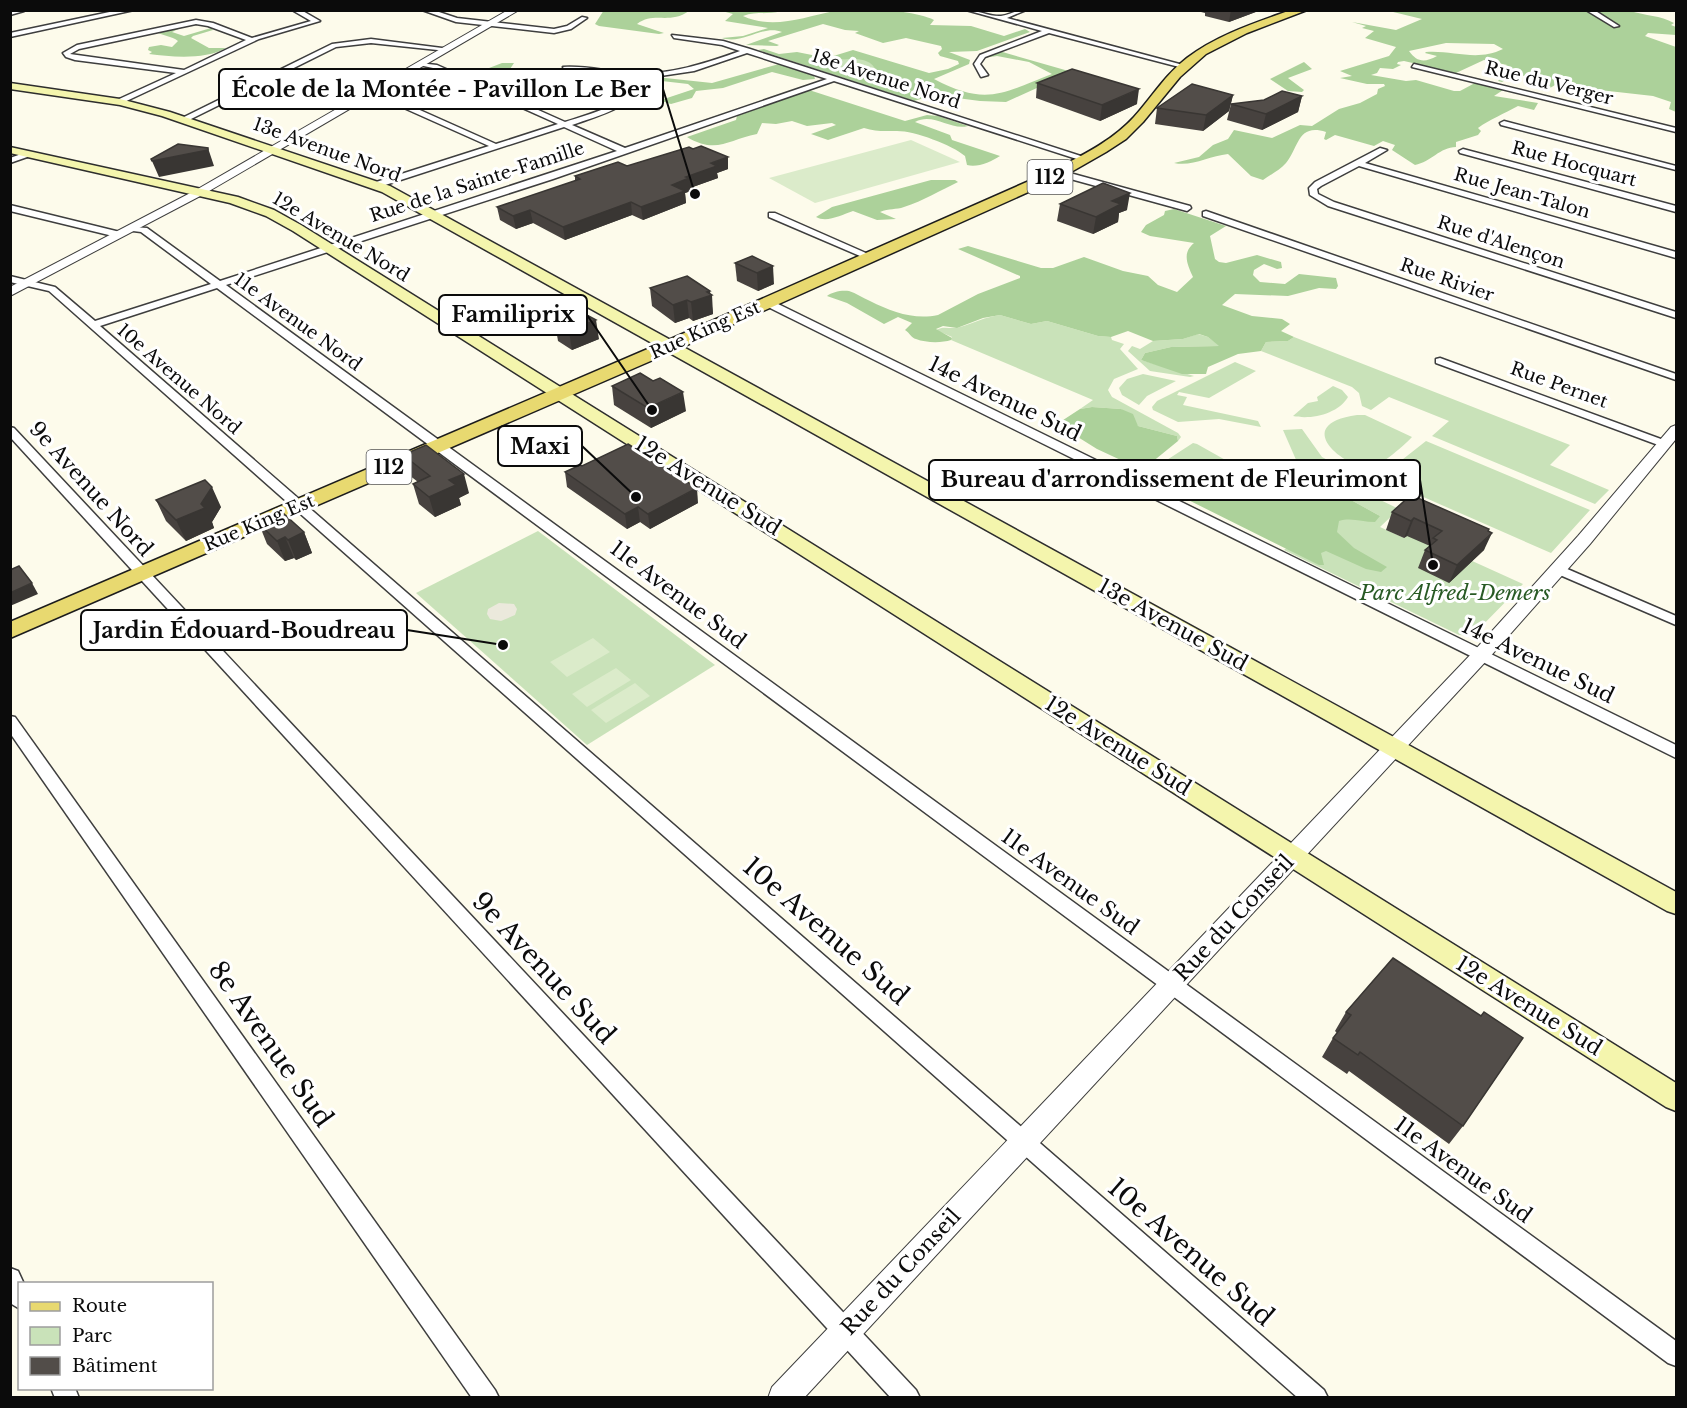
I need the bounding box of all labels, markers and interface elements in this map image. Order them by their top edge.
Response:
street label: 18e Avenue Nord [809,45,963,113]
street label: Rue du Verger [1483,56,1616,110]
callout: École de la Montée - Pavillon Le Ber [219,69,663,109]
text: École de la Montée - Pavillon Le Ber [231,75,651,103]
street label: 13e Avenue Nord [250,113,404,187]
street label: Rue de la Sainte-Famille [367,137,587,227]
street label: Rue Hocquart [1509,137,1639,191]
road number: 112 [1028,160,1072,194]
street label: Rue Jean-Talon [1451,163,1593,223]
street label: 12e Avenue Nord [269,188,413,286]
street label: Rue d'Alençon [1434,211,1568,273]
street label: Rue Rivier [1397,254,1497,306]
street label: 11e Avenue Nord [230,268,366,376]
callout: Familiprix [439,295,587,335]
street label: Rue King Est [647,296,764,364]
text: Familiprix [451,301,576,328]
street label: 10e Avenue Nord [112,319,246,439]
street label: 14e Avenue Sud [924,351,1086,447]
street label: Rue Pernet [1507,357,1611,413]
street label: 9e Avenue Nord [24,416,158,562]
callout: Maxi [498,426,582,466]
street label: 12e Avenue Sud [630,431,786,541]
text: Maxi [510,433,570,460]
road number: 112 [366,450,412,484]
callout: Bureau d'arrondissement de Fleurimont [929,460,1420,500]
text: Bureau d'arrondissement de Fleurimont [940,466,1408,493]
street label: Rue King Est [200,490,318,556]
street label: 11e Avenue Sud [605,535,751,655]
street label: 13e Avenue Sud [1094,573,1252,677]
park label: Parc Alfred-Demers [1359,580,1550,606]
callout: Jardin Édouard-Boudreau [81,610,407,650]
street label: 14e Avenue Sud [1457,613,1619,709]
text: Jardin Édouard-Boudreau [89,616,396,644]
street label: 12e Avenue Sud [1040,691,1196,801]
street label: 11e Avenue Sud [996,823,1144,941]
street label: Rue du Conseil [1169,849,1299,987]
street label: 10e Avenue Sud [736,850,916,1012]
street label: 9e Avenue Sud [465,885,623,1051]
street label: 12e Avenue Sud [1451,951,1607,1061]
street label: 8e Avenue Sud [202,955,340,1133]
street label: 11e Avenue Sud [1389,1111,1537,1229]
street label: 10e Avenue Sud [1101,1171,1281,1333]
street label: Rue du Conseil [836,1203,966,1341]
legend [18,1282,213,1390]
text: Route [72,1295,127,1317]
text: Parc [72,1325,113,1347]
text: Bâtiment [72,1355,158,1377]

